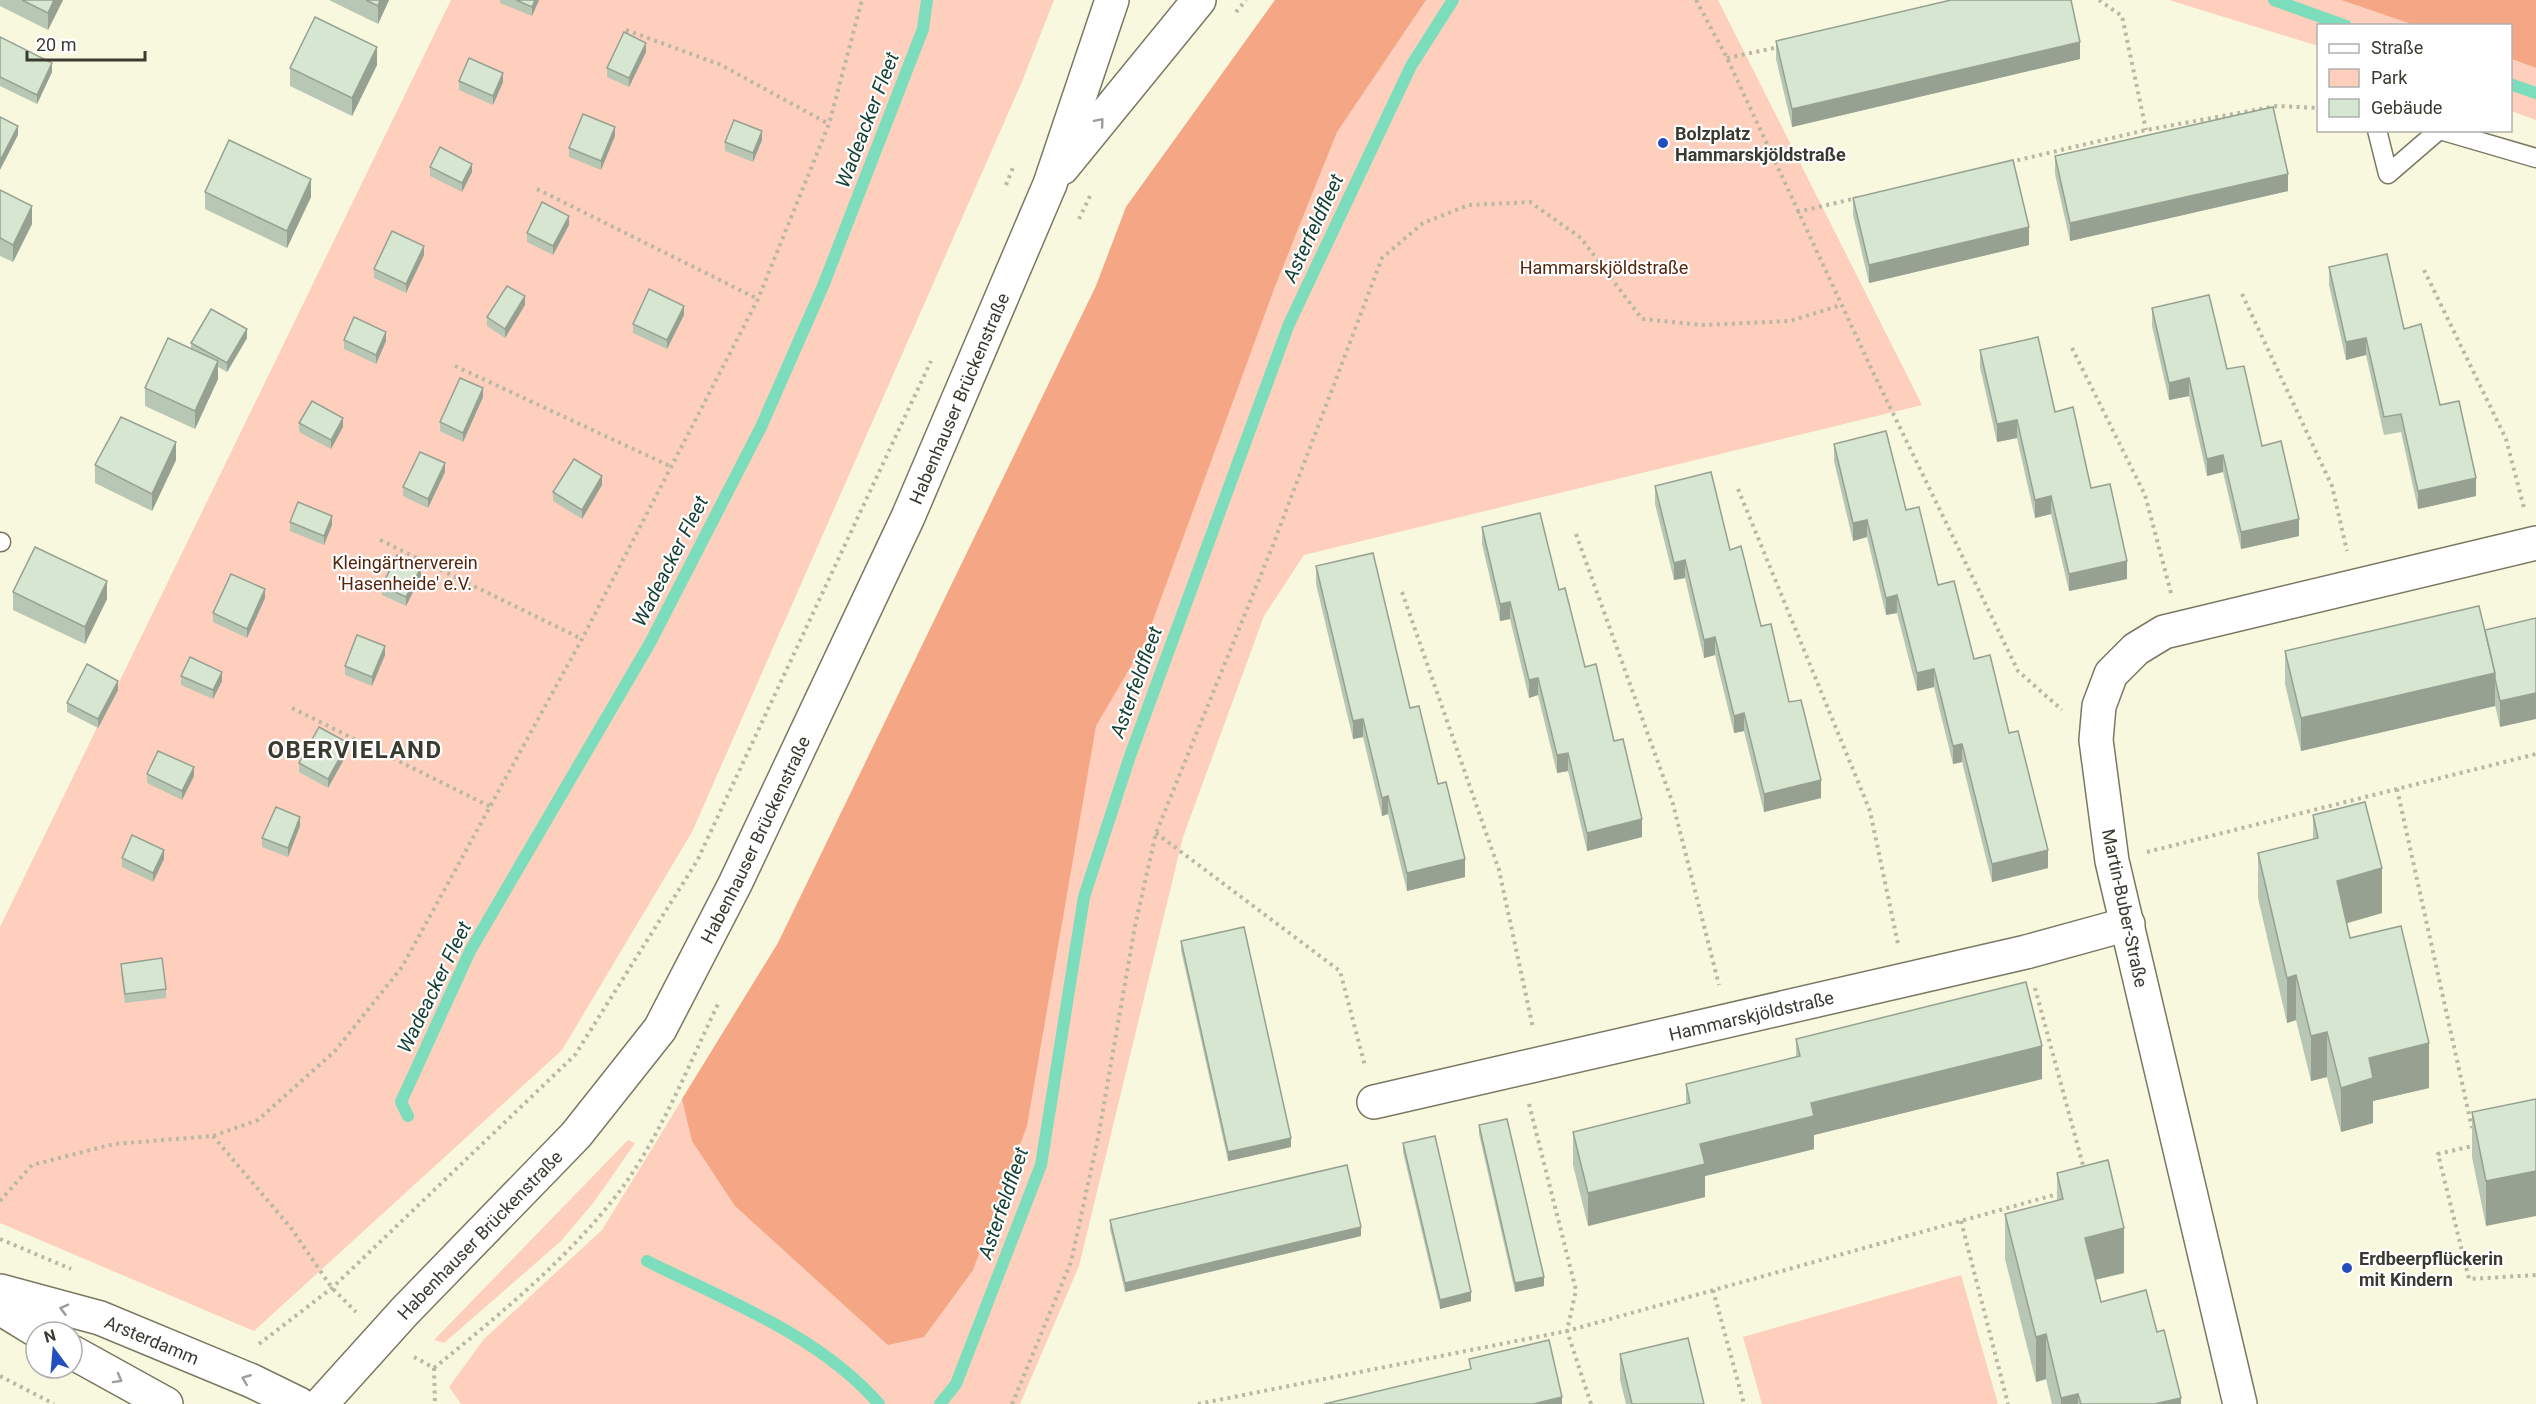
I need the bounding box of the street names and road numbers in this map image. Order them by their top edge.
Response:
street label: Habenhauser Brückenstraße [904,290,1013,507]
street label: Habenhauser Brückenstraße [696,733,814,947]
street label: Martin-Buber-Straße [2098,827,2152,989]
street label: Hammarskjöldstraße [1667,986,1836,1044]
street label: Habenhauser Brückenstraße [392,1146,566,1323]
street label: Arsterdamm [102,1311,202,1368]

